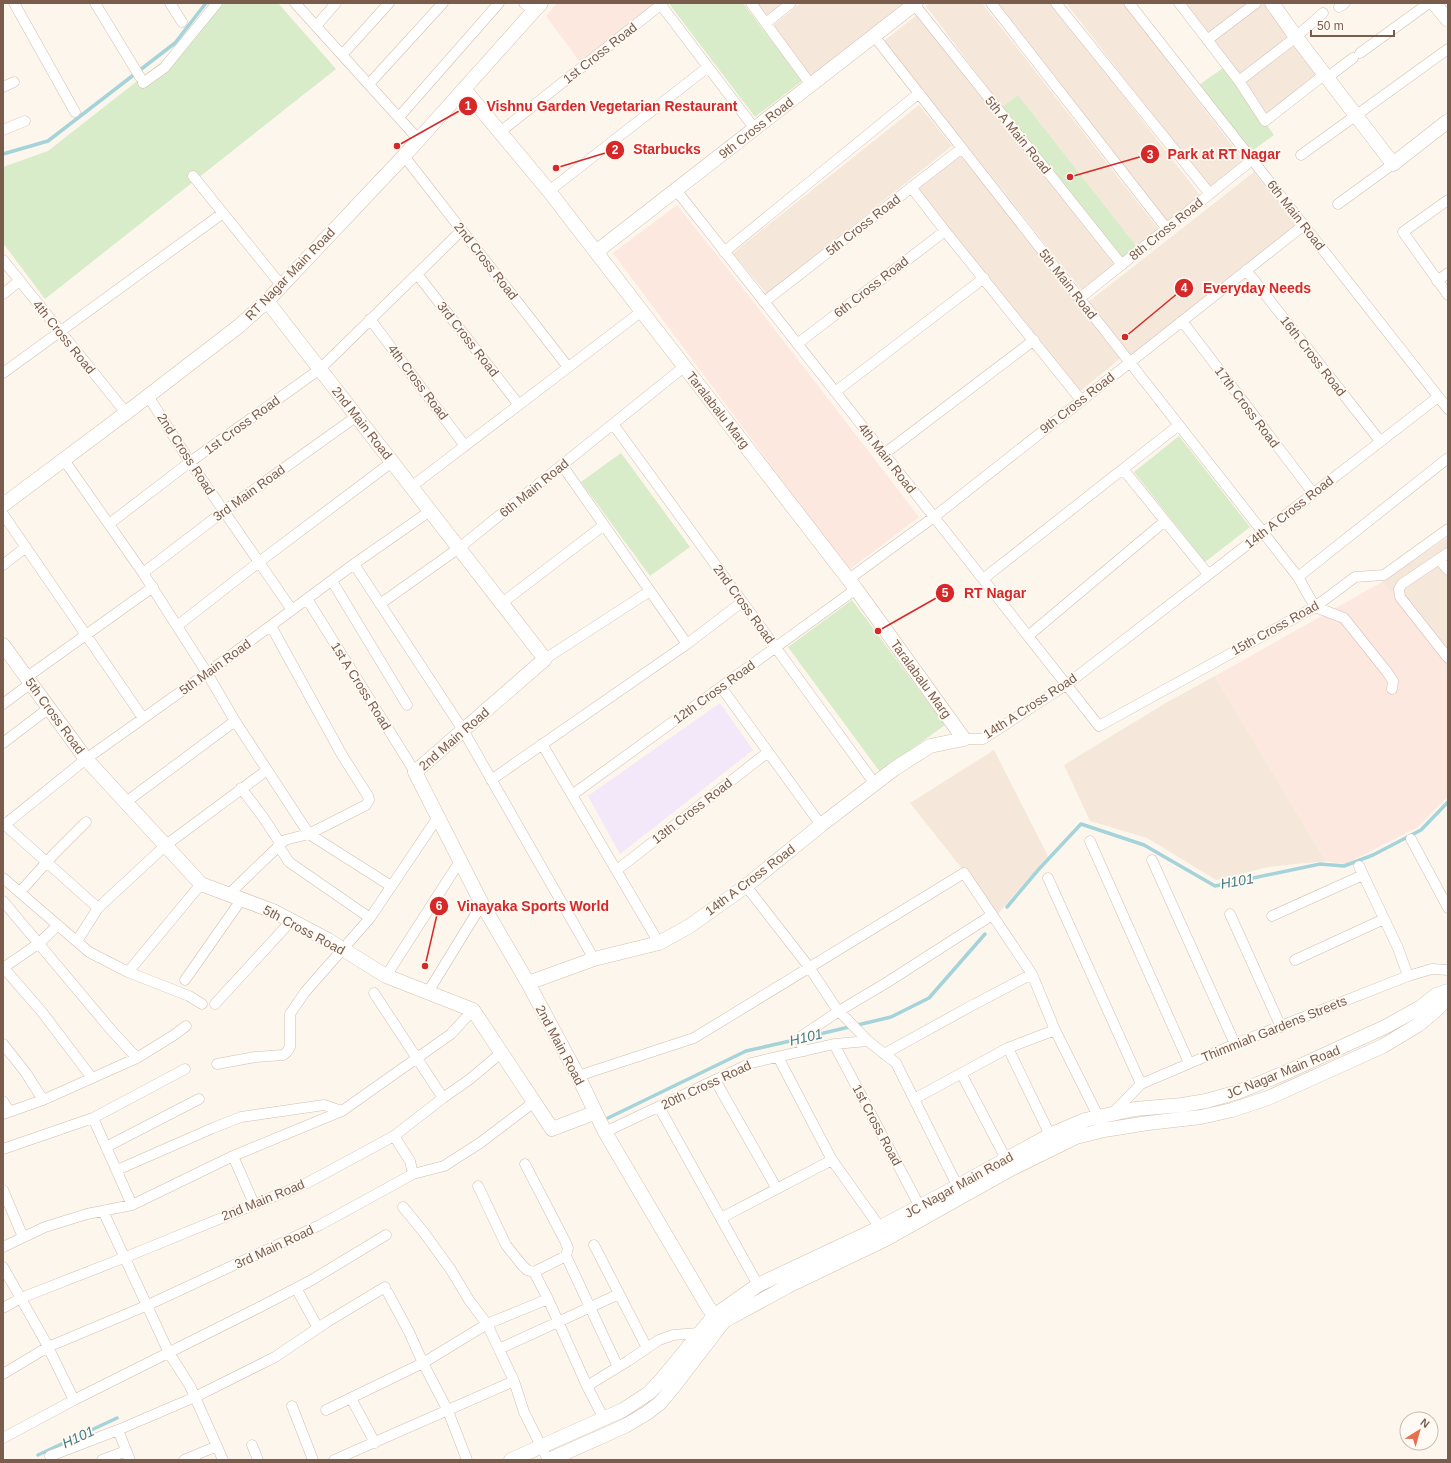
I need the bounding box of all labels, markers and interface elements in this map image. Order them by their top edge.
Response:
scale bar [1311,12,1394,38]
text: 50 m [1317,19,1344,33]
street label: 1st Cross Road [560,20,640,86]
callout: Vishnu Garden Vegetarian Restaurant [458,93,745,119]
street label: 5th A Main Road [982,93,1054,177]
street label: 9th Cross Road [716,94,796,162]
text: Vishnu Garden Vegetarian Restaurant [486,98,738,114]
text: 1 [465,99,472,113]
callout: Starbucks [605,137,708,163]
text: Starbucks [633,141,701,157]
callout: Park at RT Nagar [1140,141,1289,167]
text: 2 [612,143,619,157]
text: Park at RT Nagar [1168,146,1281,162]
text: 3 [1147,148,1154,162]
street label: 6th Main Road [1264,177,1328,253]
street label: 5th Cross Road [823,191,903,259]
street label: 8th Cross Road [1126,195,1206,263]
street label: 2nd Cross Road [451,219,521,303]
street label: RT Nagar Main Road [242,225,338,323]
street label: 5th Main Road [1036,246,1100,322]
street label: 6th Cross Road [831,253,911,321]
callout: Everyday Needs [1174,275,1319,301]
text: Everyday Needs [1203,280,1311,296]
text: 4 [1181,281,1188,295]
street label: 4th Cross Road [30,297,98,377]
street label: 3rd Cross Road [434,299,502,379]
street label: 16th Cross Road [1277,313,1349,399]
street label: 4th Cross Road [385,341,451,423]
street label: 17th Cross Road [1212,364,1282,450]
street label: Taralabalu Marg [683,369,753,451]
street label: 9th Cross Road [1037,369,1117,437]
street label: 2nd Main Road [329,384,395,462]
street label: 1st Cross Road [201,393,283,457]
street label: 2nd Cross Road [154,411,218,497]
street label: 4th Main Road [855,420,919,496]
street label: 6th Main Road [496,456,572,520]
street label: 3rd Main Road [210,462,288,524]
street label: 14th A Cross Road [1242,473,1336,551]
street label: 2nd Cross Road [710,562,778,646]
callout: RT Nagar [935,580,1034,606]
text: RT Nagar [964,585,1027,601]
text: 5 [942,586,949,600]
street label: 15th Cross Road [1229,598,1321,658]
street label: 5th Main Road [176,636,254,698]
street label: Taralabalu Marg [888,637,954,721]
street label: 1st A Cross Road [328,639,394,733]
street label: 12th Cross Road [670,657,758,727]
street label: 14th A Cross Road [980,670,1080,742]
street label: 5th Cross Road [22,675,88,757]
street label: 2nd Main Road [416,704,492,774]
street label: 13th Cross Road [649,775,735,847]
street label: 14th A Cross Road [702,841,798,919]
water label: H101 [1219,870,1255,892]
callout: Vinayaka Sports World [429,893,617,919]
text: Vinayaka Sports World [457,898,609,914]
text: 6 [436,899,443,913]
street label: 5th Cross Road [261,902,347,958]
street label: Thimmiah Gardens Streets [1199,993,1349,1065]
street label: 2nd Main Road [533,1003,587,1087]
water label: H101 [788,1025,824,1049]
street label: JC Nagar Main Road [1224,1042,1342,1102]
street label: 20th Cross Road [659,1058,753,1112]
street label: 1st Cross Road [849,1082,905,1168]
street label: JC Nagar Main Road [902,1149,1016,1221]
street label: 2nd Main Road [219,1177,307,1223]
street label: 3rd Main Road [232,1222,316,1272]
north arrow [1399,1411,1439,1451]
text: N [1418,1416,1432,1430]
water label: H101 [59,1423,97,1451]

